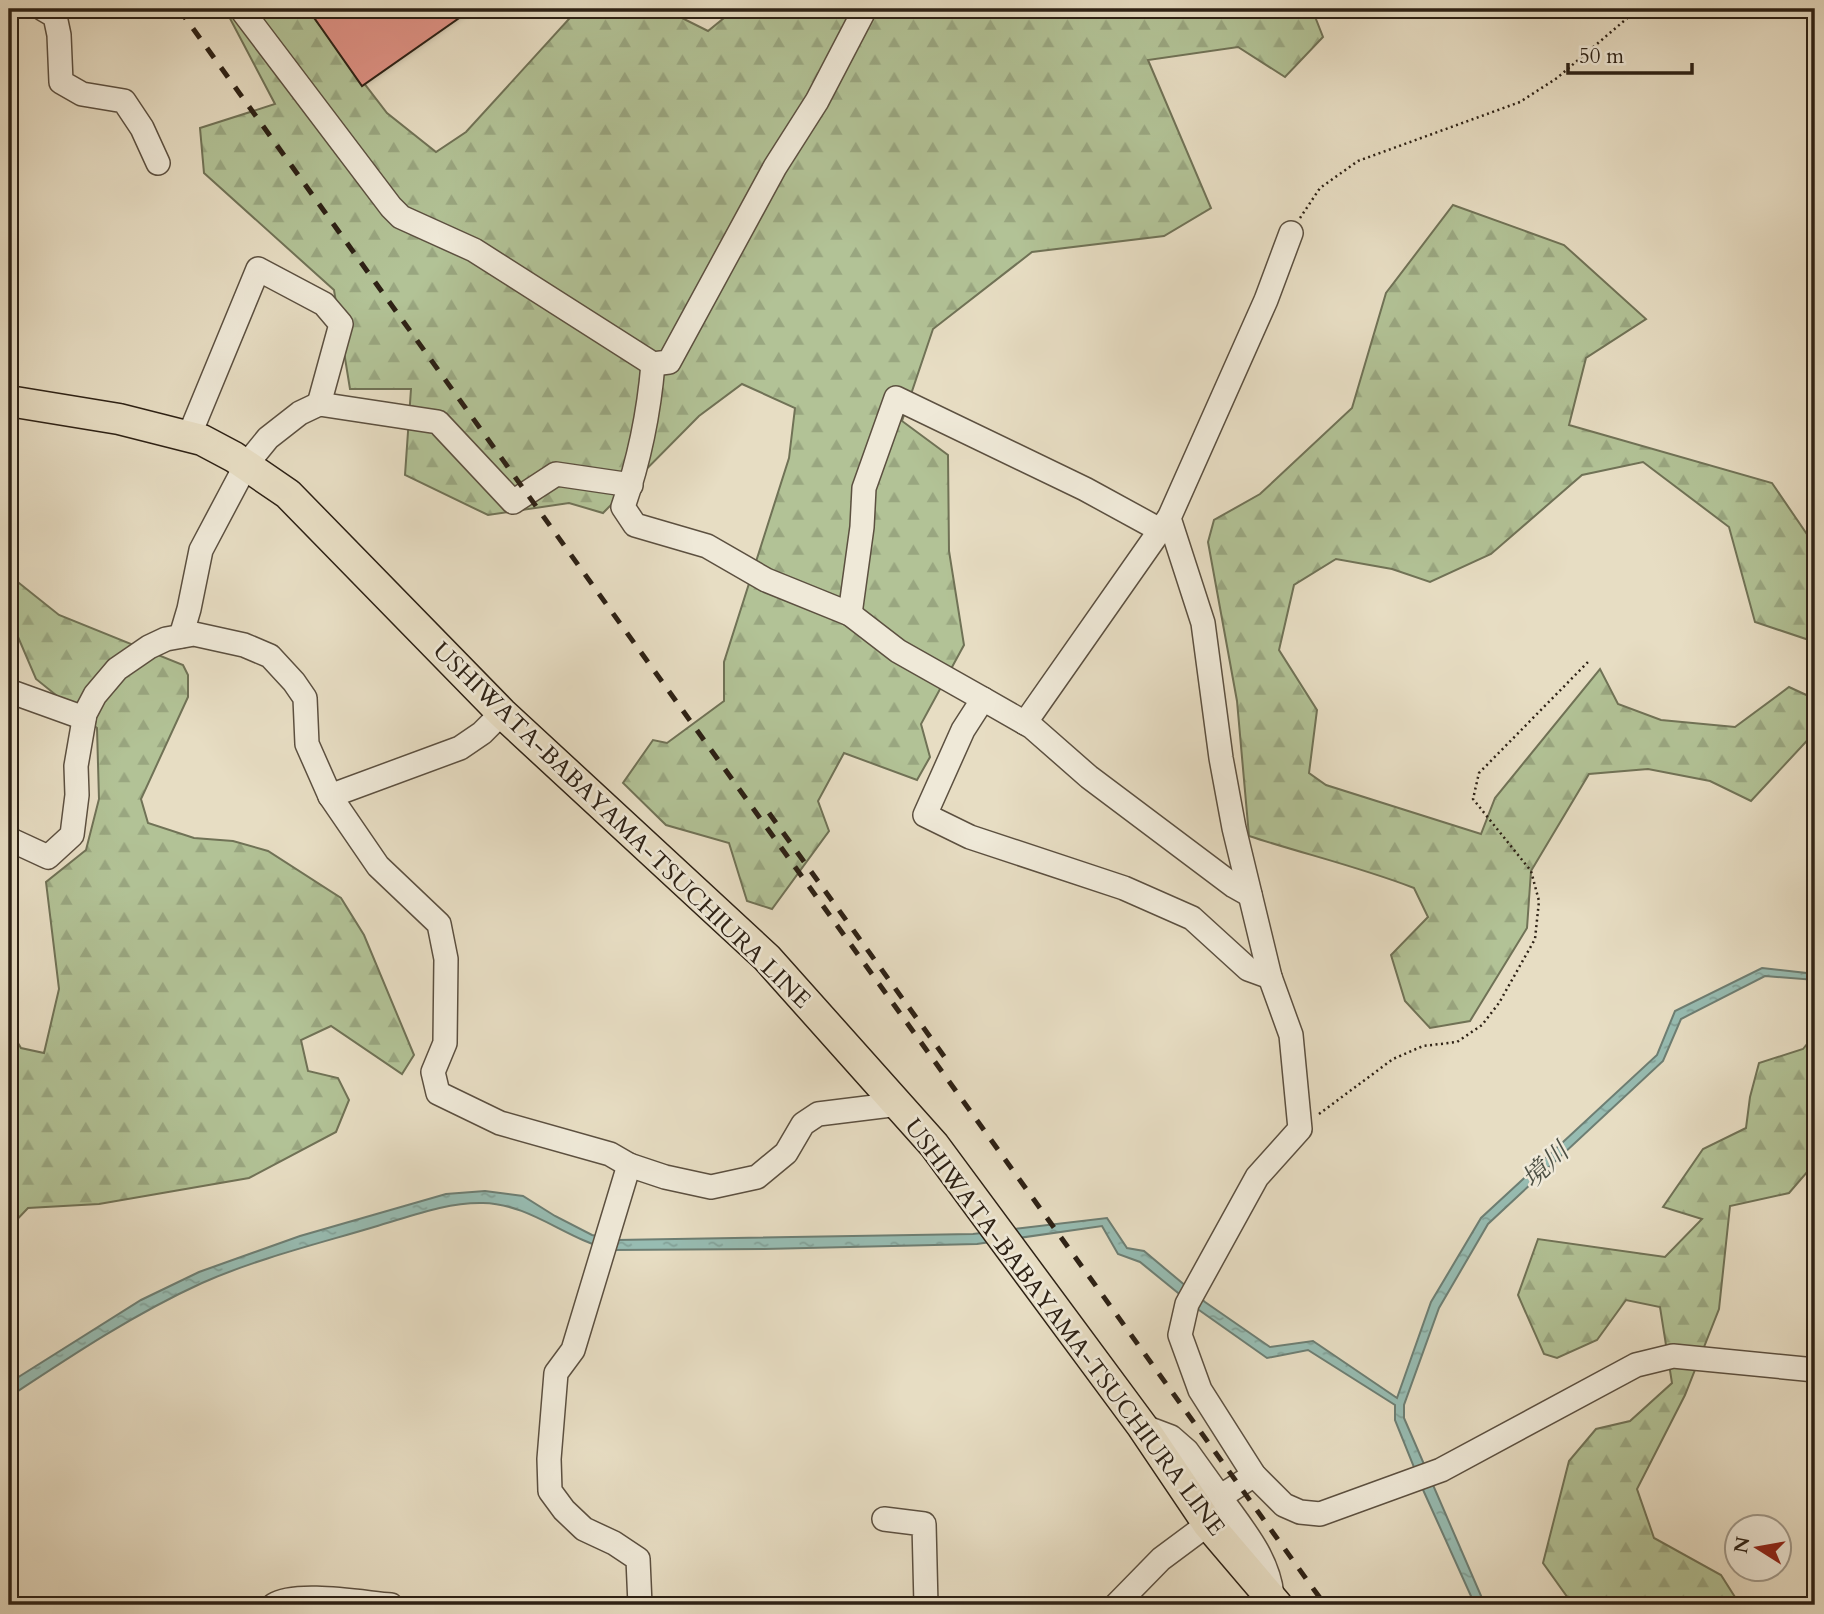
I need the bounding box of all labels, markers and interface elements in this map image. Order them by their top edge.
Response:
scale bar [1568,32,1693,76]
text: 50 m [1579,42,1624,71]
street label: USHIWATA-BABAYAMA-TSUCHIURA LINE [425,635,818,1016]
street label: USHIWATA-BABAYAMA-TSUCHIURA LINE [897,1112,1233,1543]
water label: 境川 [1514,1133,1578,1196]
north arrow [1722,1512,1792,1582]
text: N [1728,1534,1757,1556]

